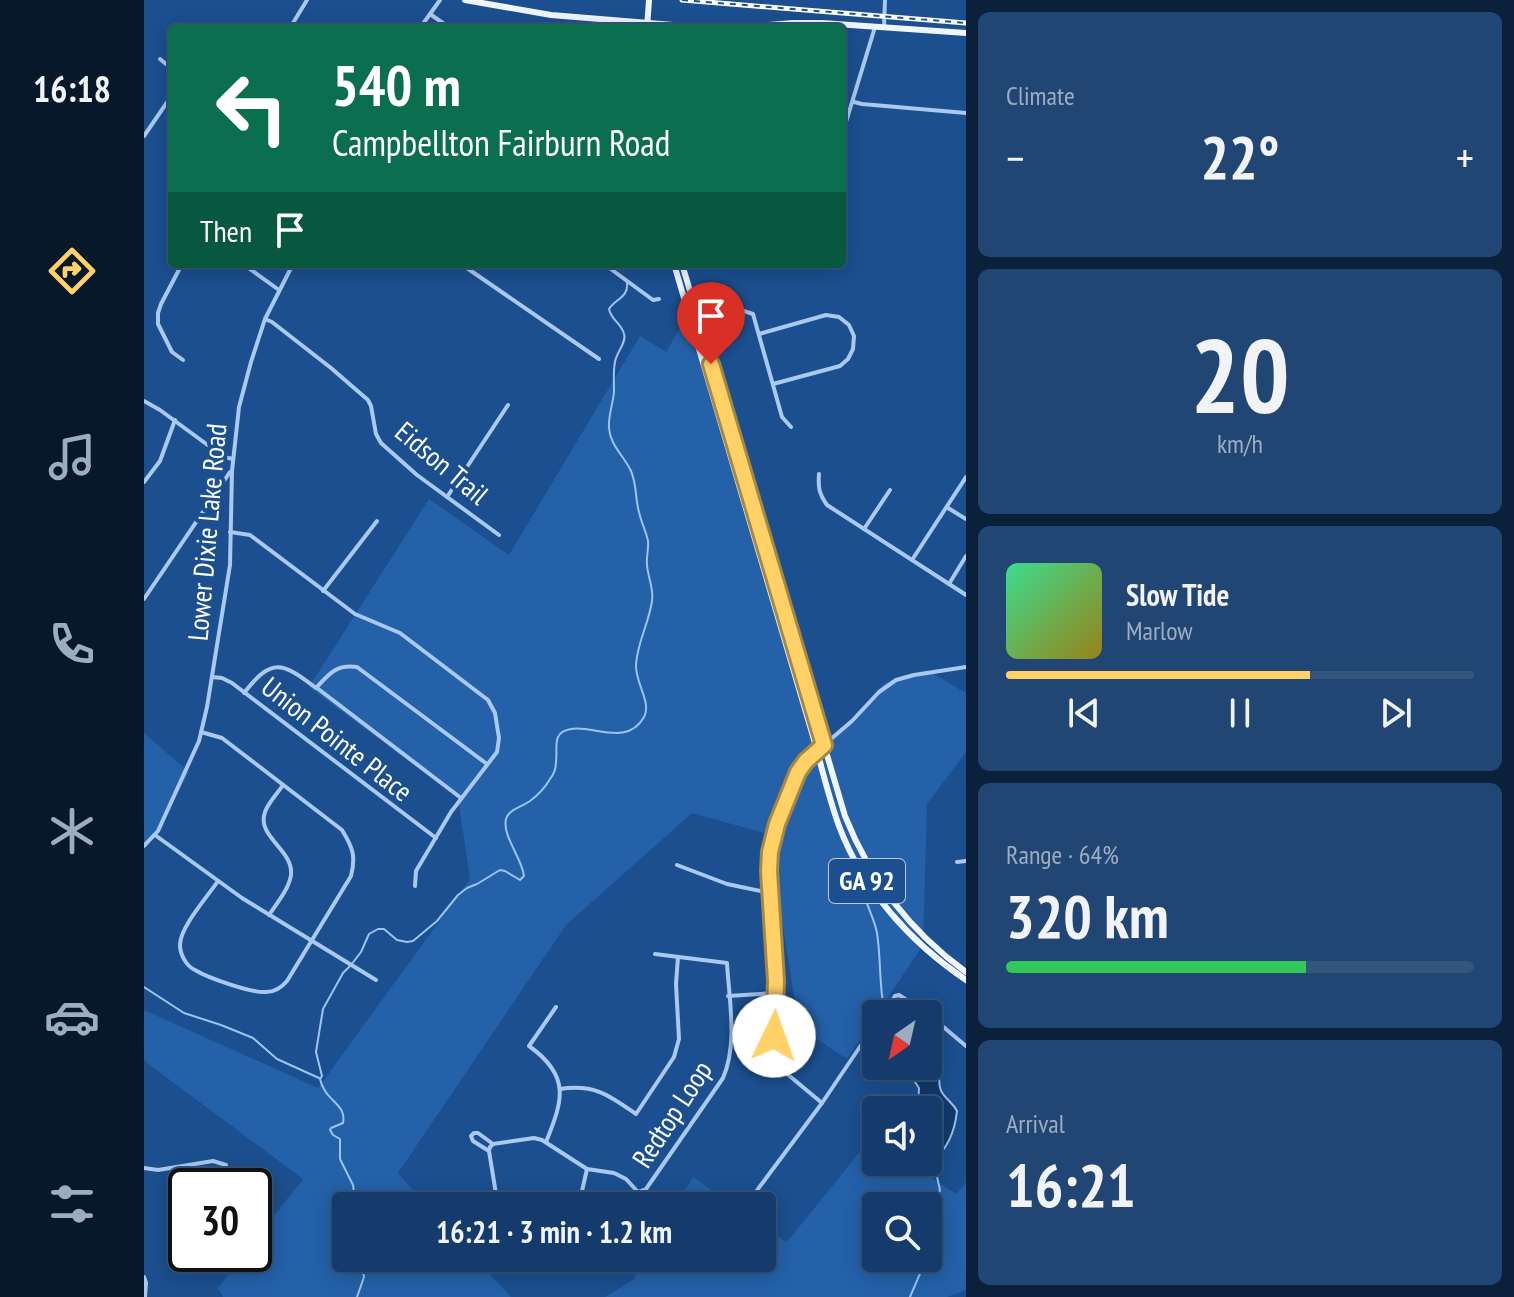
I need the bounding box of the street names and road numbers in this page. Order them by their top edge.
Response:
street label: Eidson Trail [388,413,497,513]
street label: Lower Dixie Lake Road [179,422,234,642]
street label: Union Pointe Place [254,668,420,809]
road number: GA 92 [829,859,905,903]
street label: Redtop Loop [623,1053,720,1174]

